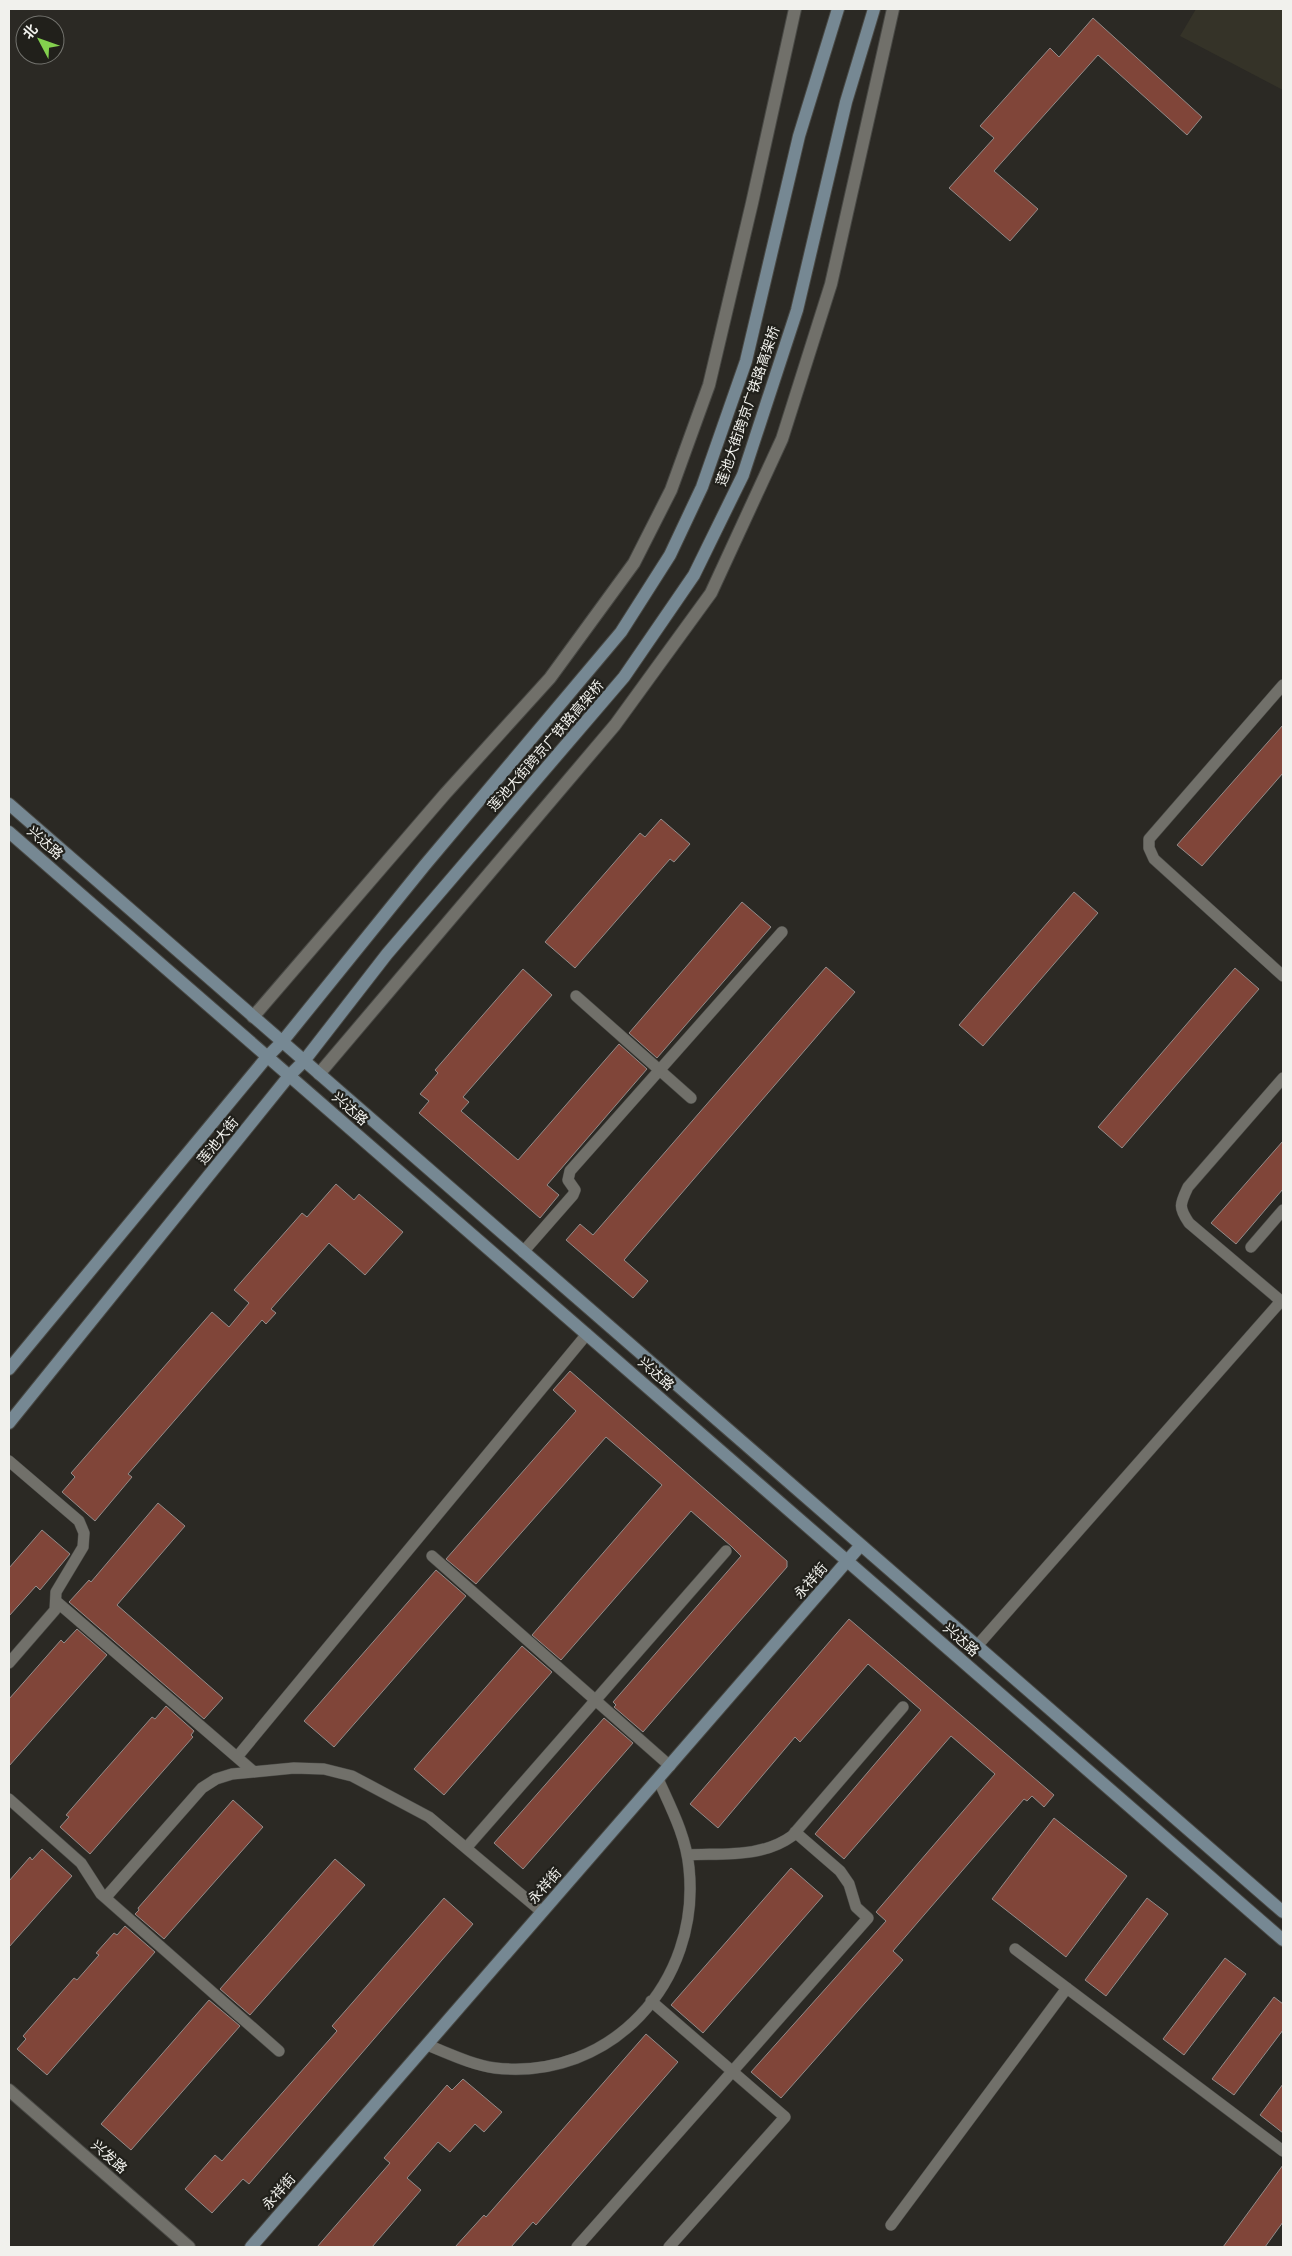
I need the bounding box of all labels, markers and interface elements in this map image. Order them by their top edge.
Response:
north arrow [15,15,65,65]
text: 北 [20,21,42,43]
street label: 莲池大街跨京广铁路高架桥 [713,324,783,488]
street label: 莲池大街跨京广铁路高架桥 [484,677,608,815]
street label: 兴达路 [24,823,66,863]
street label: 兴达路 [329,1089,371,1129]
street label: 莲池大街 [194,1114,242,1168]
street label: 兴达路 [635,1354,677,1394]
street label: 永祥街 [791,1560,831,1602]
street label: 兴达路 [940,1620,982,1660]
street label: 永祥街 [525,1865,565,1907]
street label: 兴发路 [88,2137,130,2177]
street label: 永祥街 [259,2171,299,2213]

